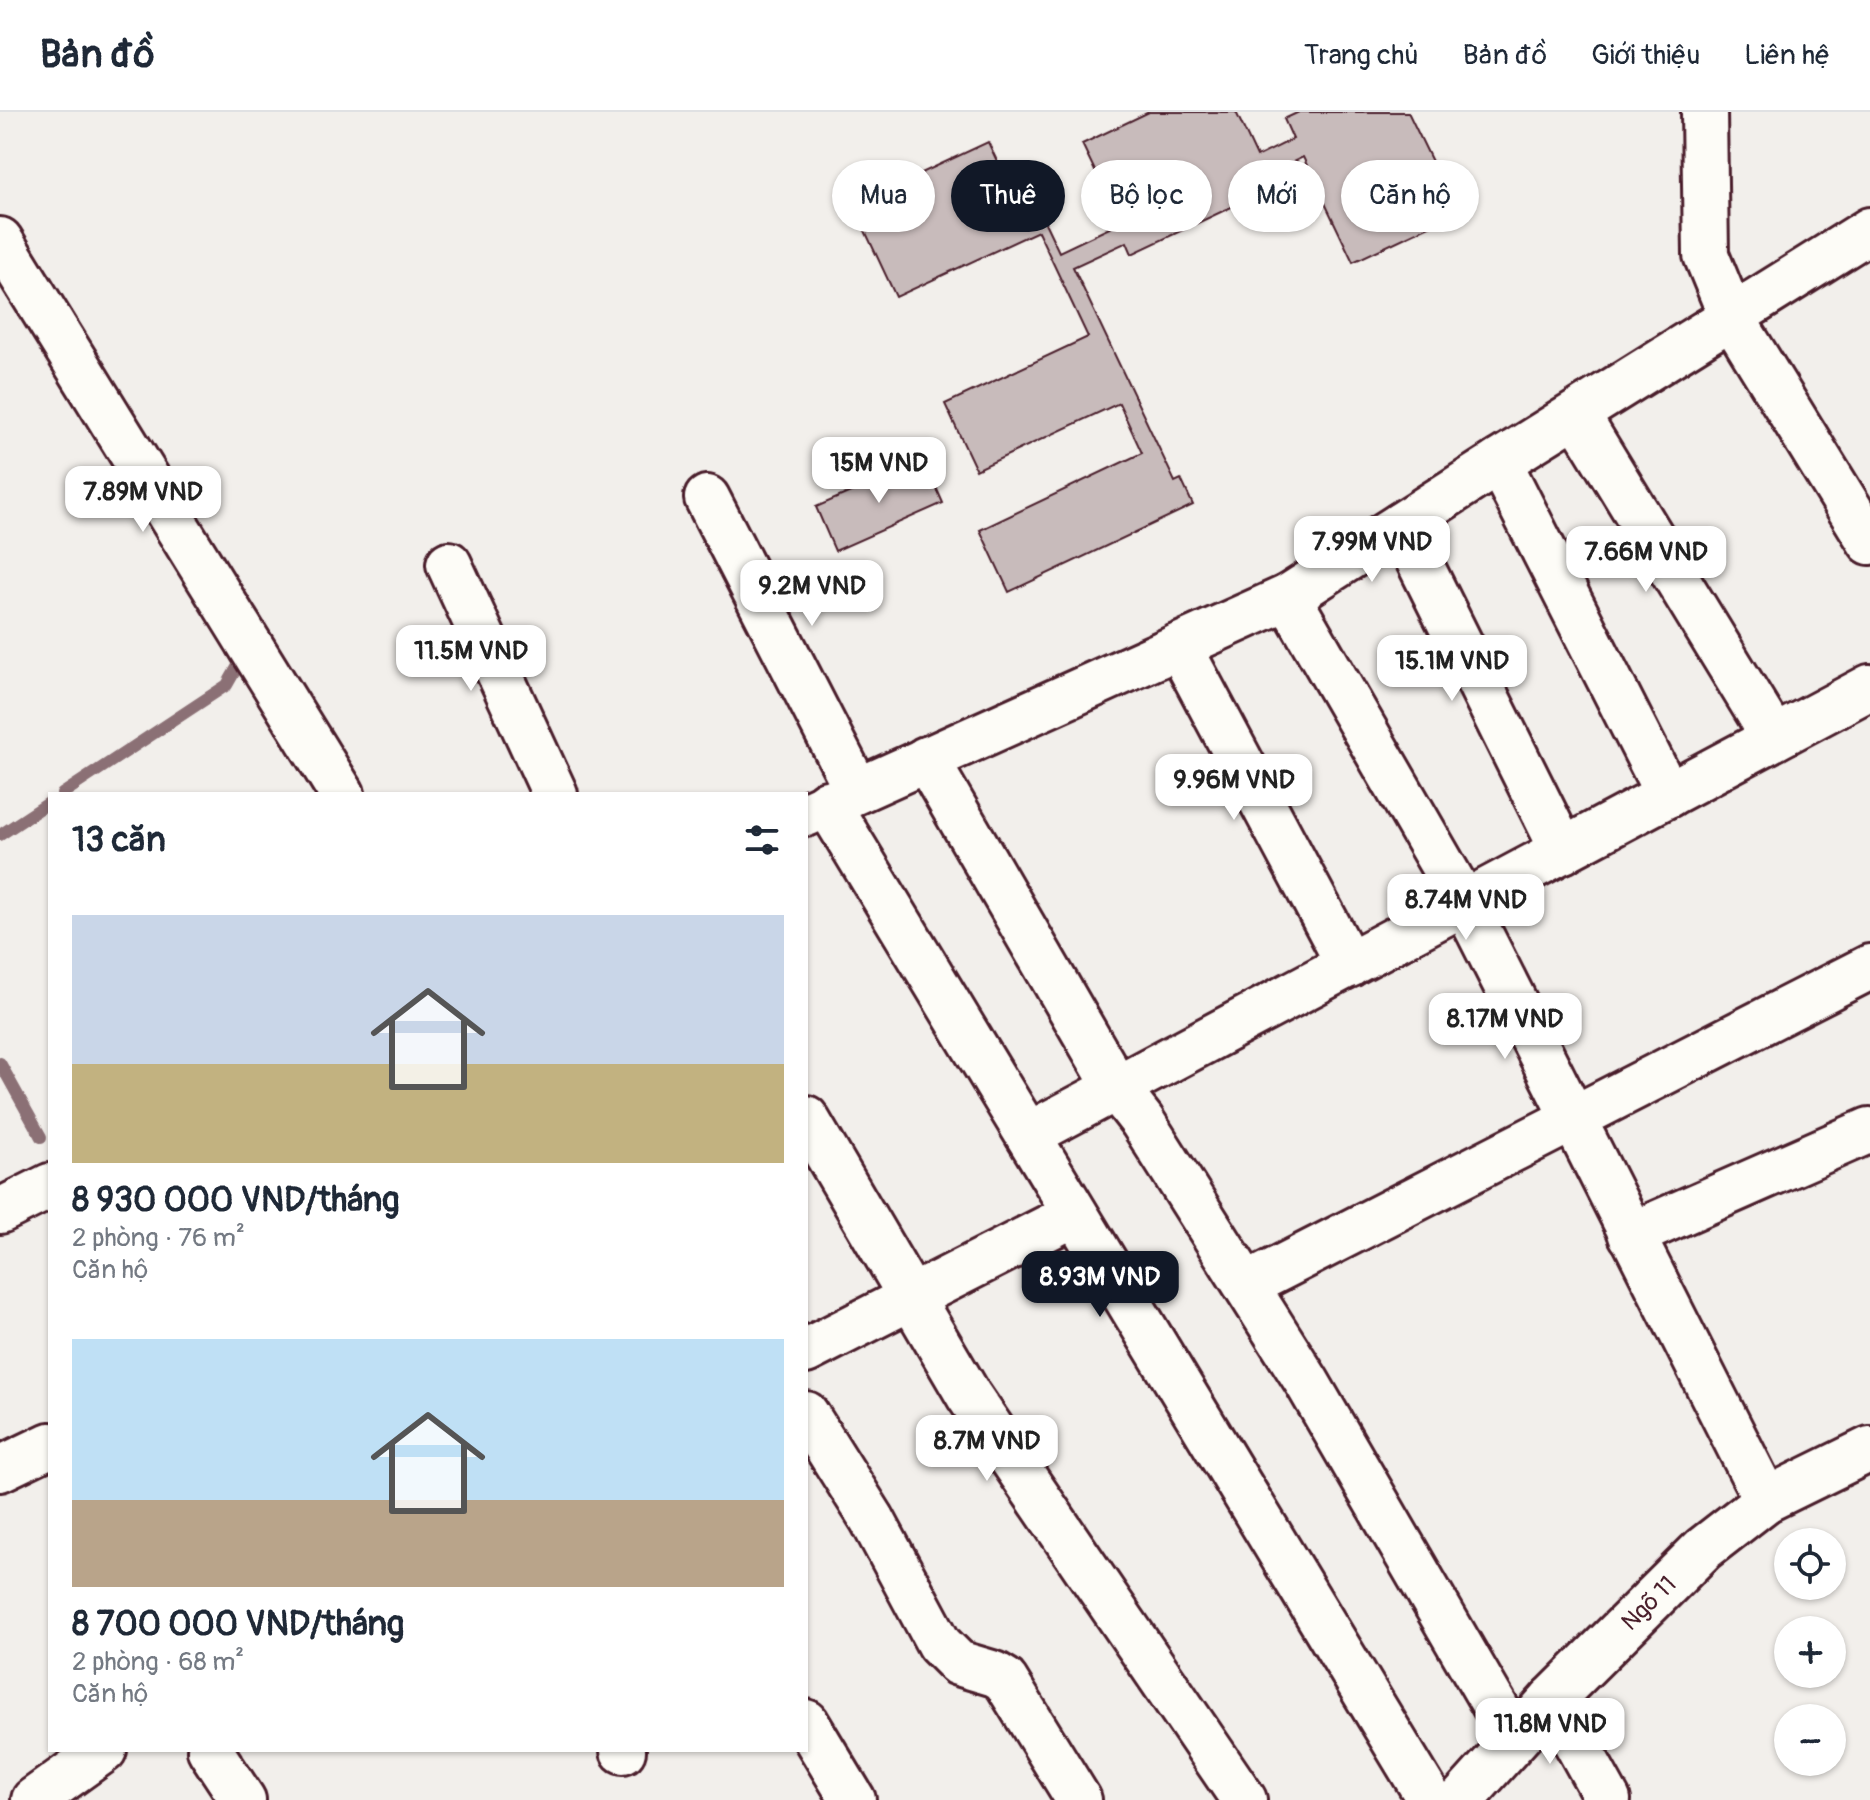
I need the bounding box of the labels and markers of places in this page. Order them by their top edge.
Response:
pin: 15M VND [805,437,953,505]
pin: 7.89M VND [51,466,235,534]
pin: 7.99M VND [1280,516,1464,584]
pin: 7.66M VND [1554,526,1738,594]
pin: 9.2M VND [729,560,895,628]
pin: 11.5M VND [379,625,563,693]
pin: 15.1M VND [1360,635,1544,703]
pin: 9.96M VND [1142,754,1326,822]
pin: 8.74M VND [1374,874,1558,942]
pin: 8.17M VND [1413,993,1597,1061]
pin: 8.93M VND [1008,1251,1192,1319]
pin: 8.7M VND [904,1415,1070,1483]
pin: 11.8M VND [1458,1698,1642,1766]

